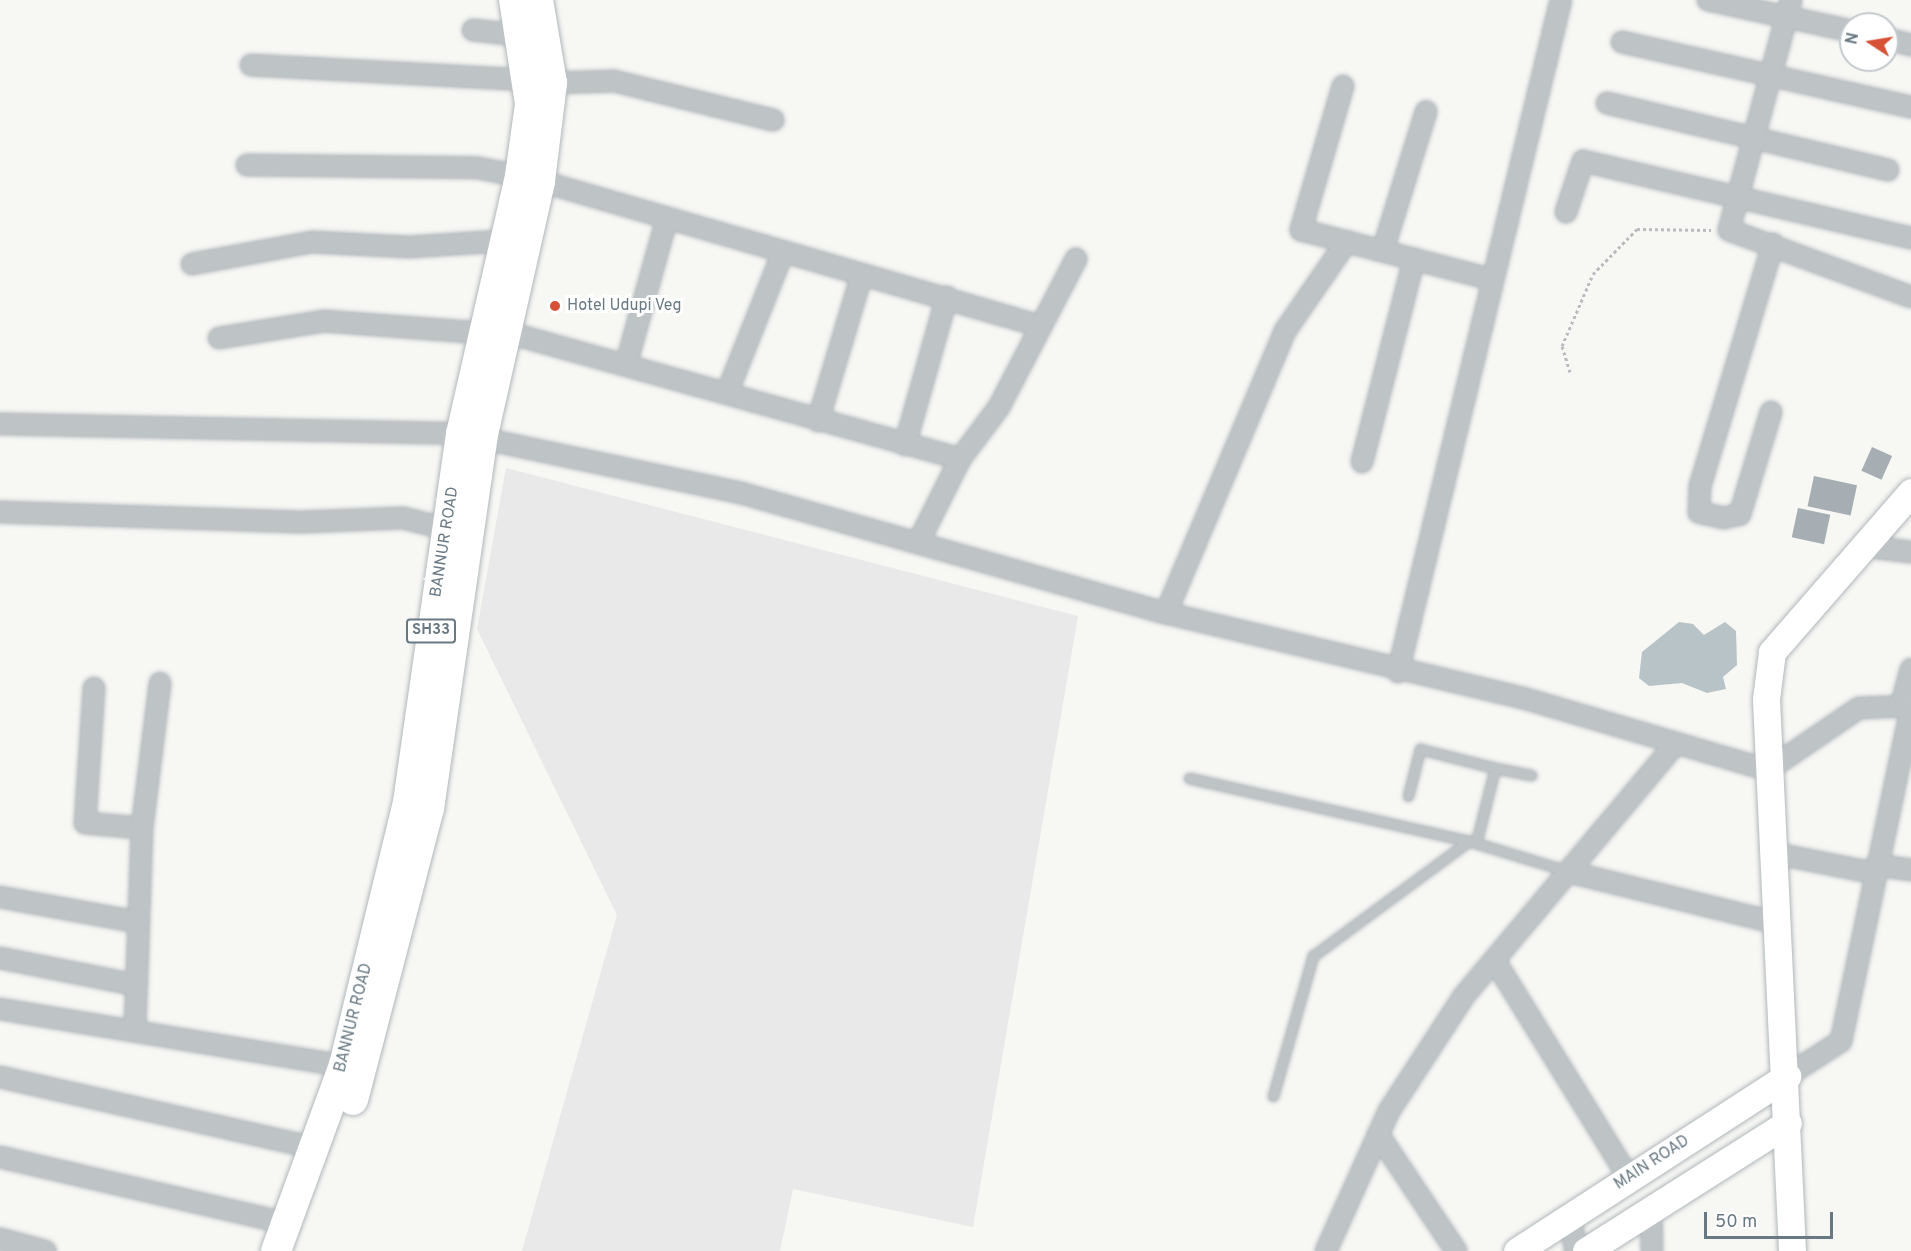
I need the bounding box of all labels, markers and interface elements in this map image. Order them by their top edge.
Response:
north arrow [1839,12,1899,72]
text: N [1842,31,1864,46]
place label: Hotel Udupi Veg [567,296,682,316]
marker: Hotel Udupi Veg [548,299,562,313]
street label: BANNUR ROAD [427,485,463,599]
road number: SH33 [406,619,456,643]
street label: BANNUR ROAD [331,962,377,1074]
street label: MAIN ROAD [1611,1132,1693,1194]
scale bar [1707,1200,1836,1238]
text: 50 m [1715,1211,1757,1234]

